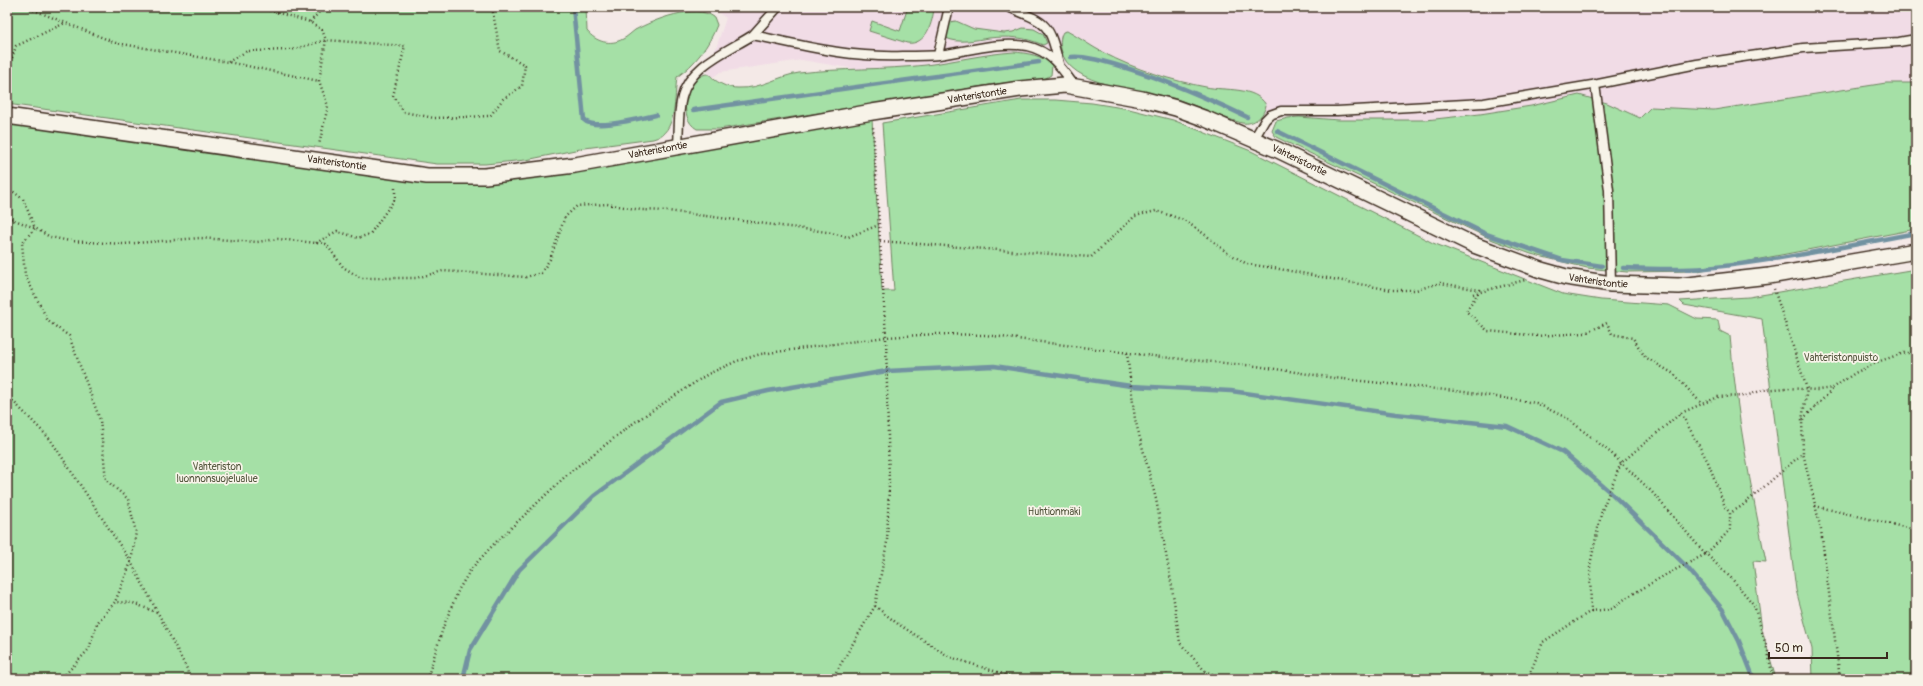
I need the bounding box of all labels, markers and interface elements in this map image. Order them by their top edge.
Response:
street label: Vahteristontie [947,85,1008,106]
street label: Vahteristontie [627,139,688,161]
street label: Vahteristontie [1270,142,1329,179]
street label: Vahteristontie [306,153,367,173]
street label: Vahteristontie [1568,271,1628,290]
park label: Vahteristonpuisto [1804,352,1879,364]
park label: Vahteriston luonnonsuojelualue [176,461,258,485]
park label: Huhtionmäki [1028,506,1080,518]
scale bar [1769,634,1887,660]
text: 50 m [1775,641,1803,656]

